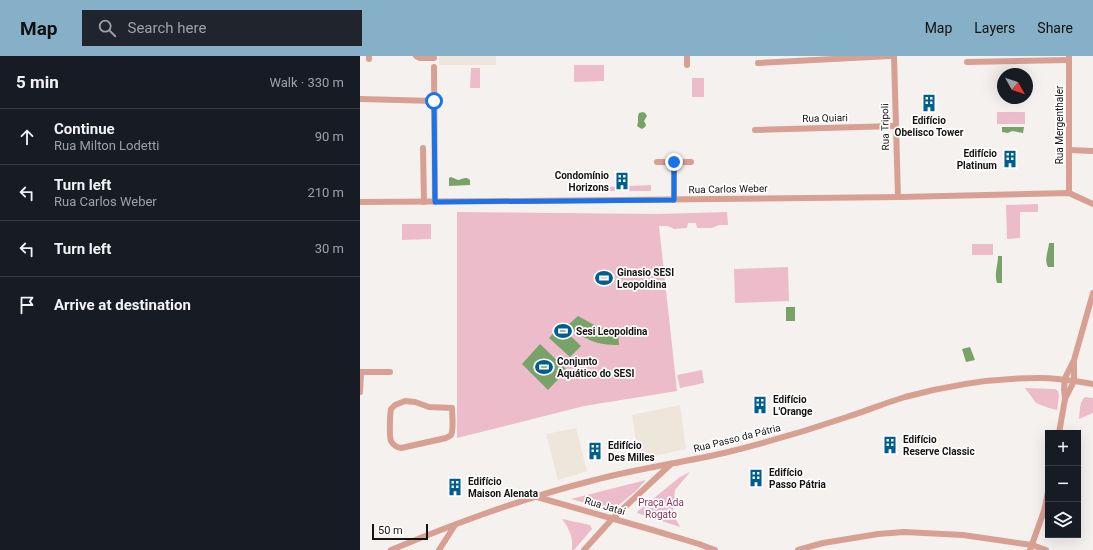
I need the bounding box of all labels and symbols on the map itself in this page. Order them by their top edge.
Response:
north arrow [997,68,1033,104]
street label: Rua Mergenthaler [1054,85,1065,164]
route start [425,92,443,110]
building icon: Edifício Obelisco Tower [919,93,939,113]
street label: Rua Tripoli [879,103,891,151]
street label: Rua Quiari [802,112,848,124]
place label: Edifício Obelisco Tower [895,115,964,138]
place label: Edifício Platinum [957,148,997,171]
building icon: Edifício Platinum [1000,149,1020,169]
route end [665,153,683,171]
place label: Condomínio Horizons [555,170,609,193]
building icon: Condomínio Horizons [612,171,632,191]
street label: Rua Carlos Weber [688,183,768,195]
place label: Ginasio SESI Leopoldina [617,267,674,290]
sports icon: Ginasio SESI Leopoldina [594,268,614,288]
sports icon: Sesi Leopoldina [553,321,573,341]
place label: Sesi Leopoldina [576,326,648,337]
place label: Conjunto Aquático do SESI [557,356,634,379]
sports icon: Conjunto Aquático do SESI [534,357,554,377]
place label: Edifício L'Orange [773,394,813,417]
building icon: Edifício L'Orange [750,395,770,415]
street label: Rua Passo da Pátria [692,422,782,454]
place label: Edifício Reserve Classic [903,434,975,457]
building icon: Edifício Reserve Classic [880,435,900,455]
place label: Edifício Des Milles [608,440,655,463]
building icon: Edifício Des Milles [585,441,605,461]
place label: Edifício Passo Pátria [769,467,827,490]
building icon: Edifício Passo Pátria [746,468,766,488]
place label: Edifício Maison Alenata [468,476,539,499]
building icon: Edifício Maison Alenata [445,477,465,497]
street label: Rua Jataí [583,495,627,517]
park label: Praça Ada Rogato [638,497,684,520]
scale bar [372,522,428,541]

